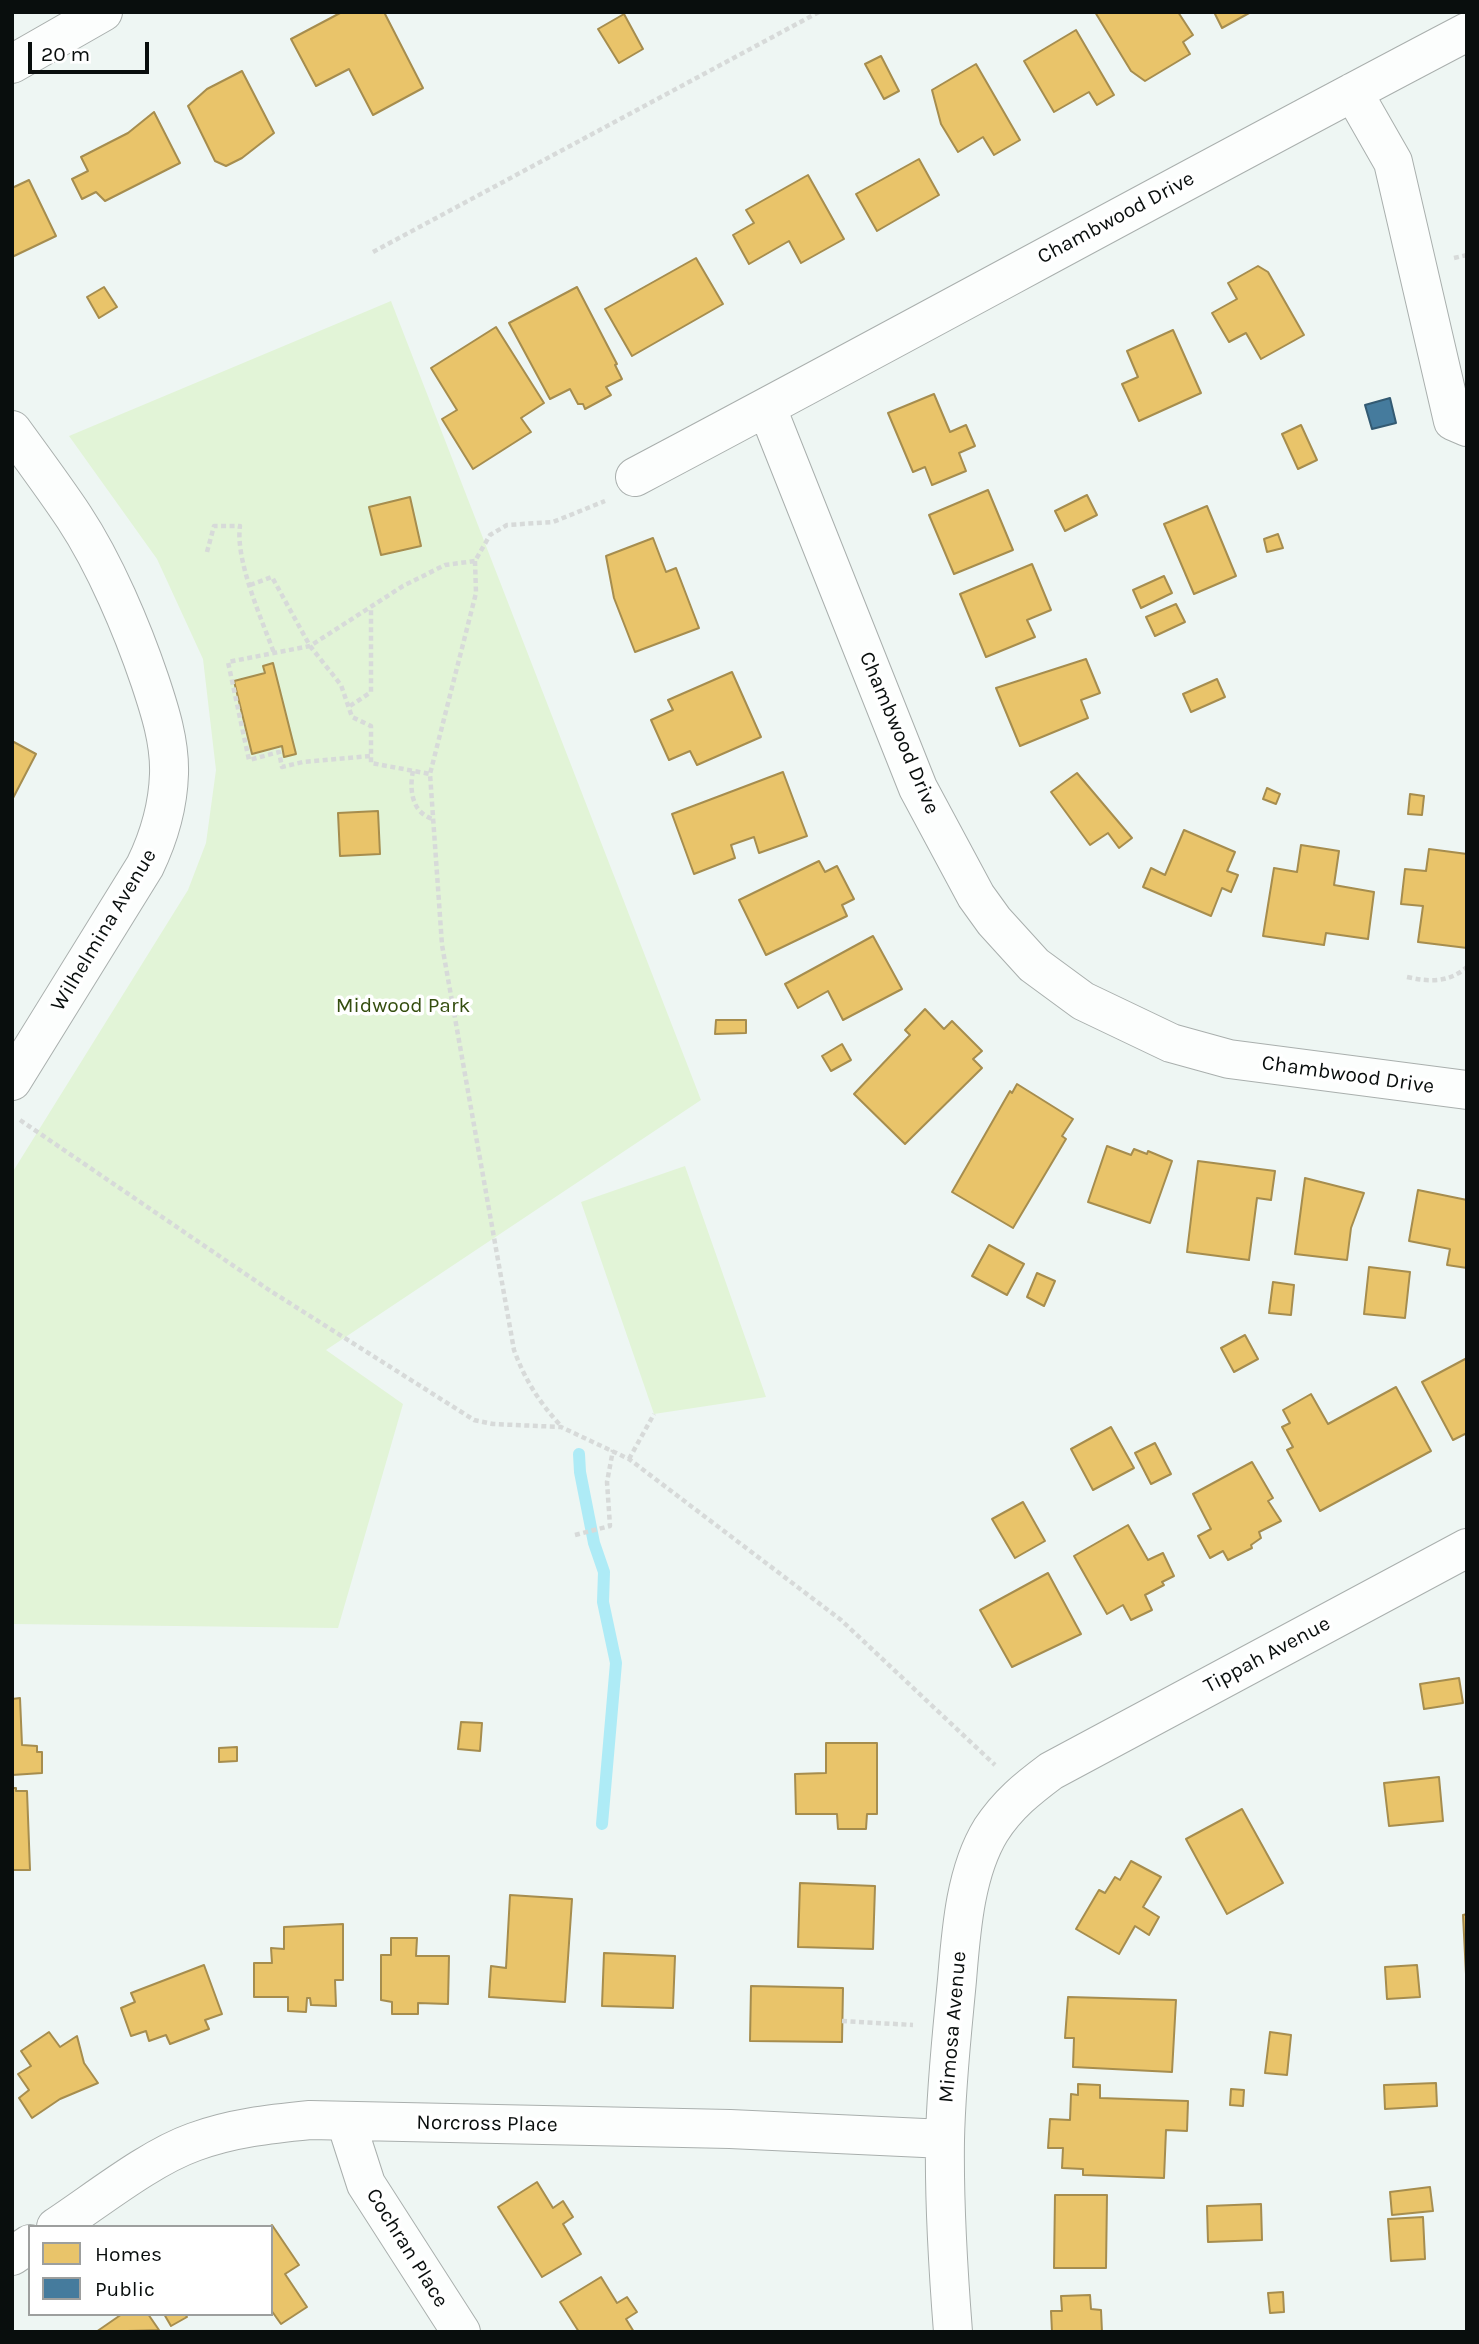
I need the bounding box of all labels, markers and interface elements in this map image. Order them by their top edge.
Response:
scale bar [32,28,152,72]
text: 20 m [41,42,90,66]
street label: Chambwood Drive [1033,166,1199,270]
street label: Chambwood Drive [853,648,945,818]
street label: Wilhelmina Avenue [46,844,162,1016]
park label: Midwood Park [336,993,470,1019]
street label: Chambwood Drive [1260,1050,1436,1100]
street label: Tippah Avenue [1199,1611,1335,1699]
street label: Mimosa Avenue [934,1950,972,2104]
street label: Norcross Place [416,2110,558,2138]
street label: Cochran Place [360,2184,454,2312]
legend [28,2225,273,2316]
text: Homes [95,2242,162,2266]
text: Public [95,2277,155,2301]

